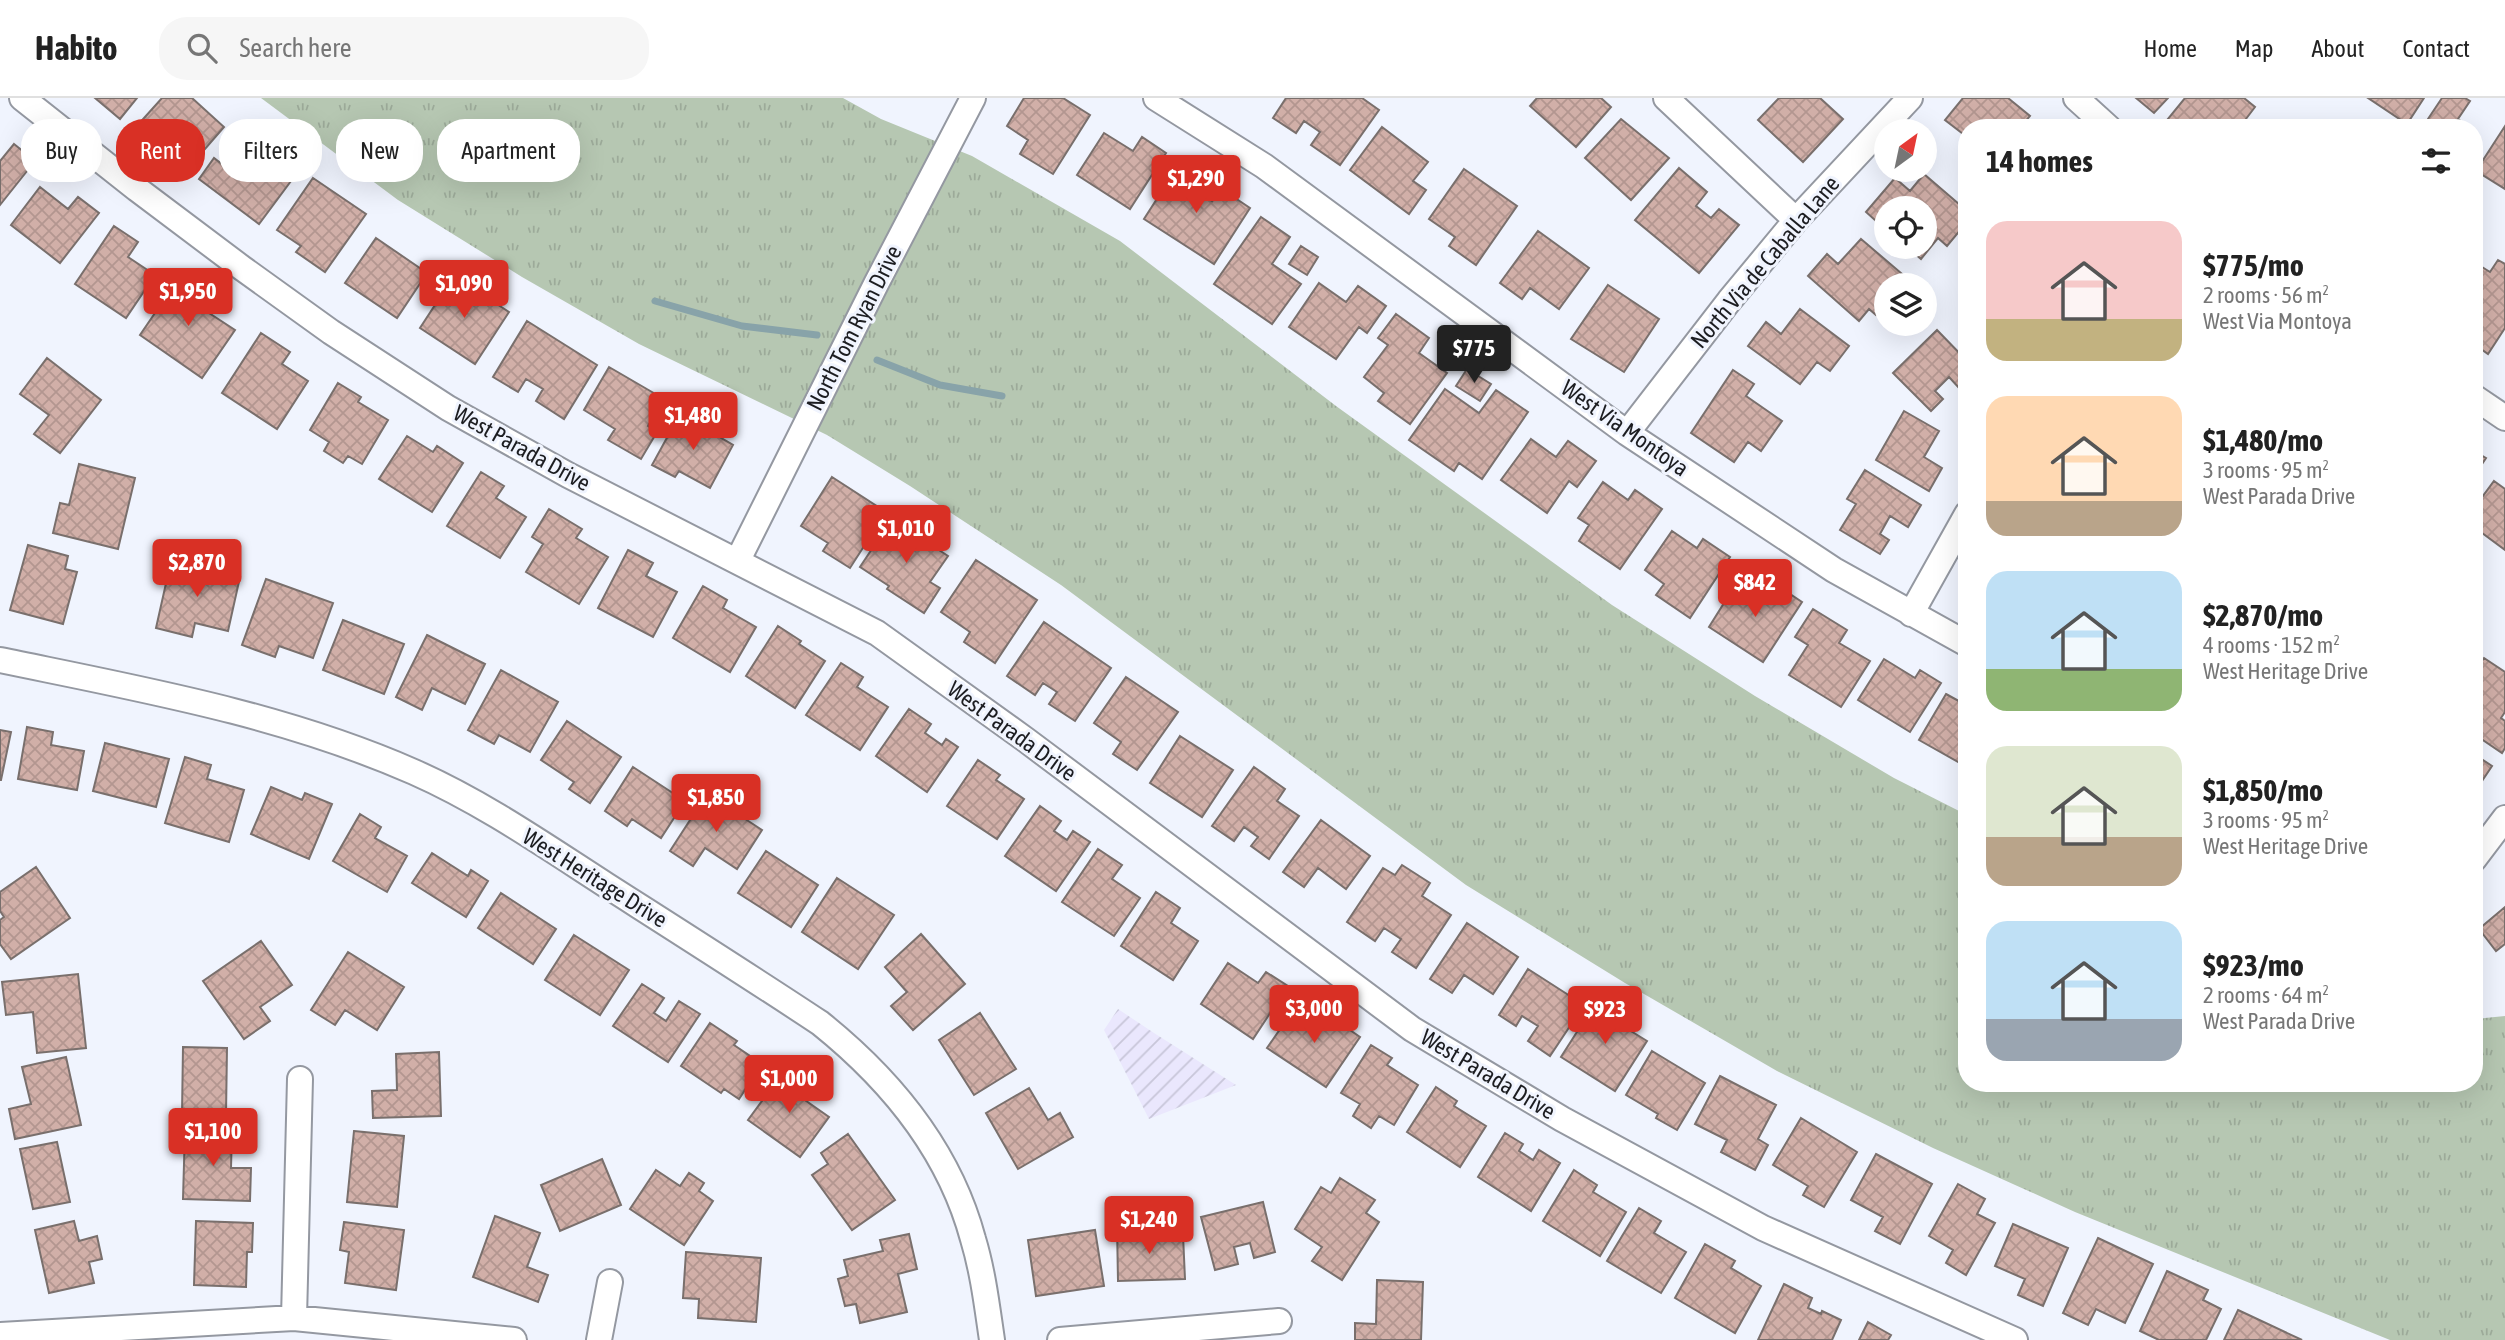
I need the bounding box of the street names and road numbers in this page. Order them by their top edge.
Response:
street label: North Via de Caballa Lane [1685,171,1845,353]
street label: North Tom Ryan Drive [801,241,907,415]
street label: West Via Montoya [1557,375,1693,481]
street label: West Parada Drive [449,400,595,496]
street label: West Parada Drive [943,676,1081,786]
street label: West Heritage Drive [518,823,672,933]
street label: West Parada Drive [1416,1024,1560,1124]

